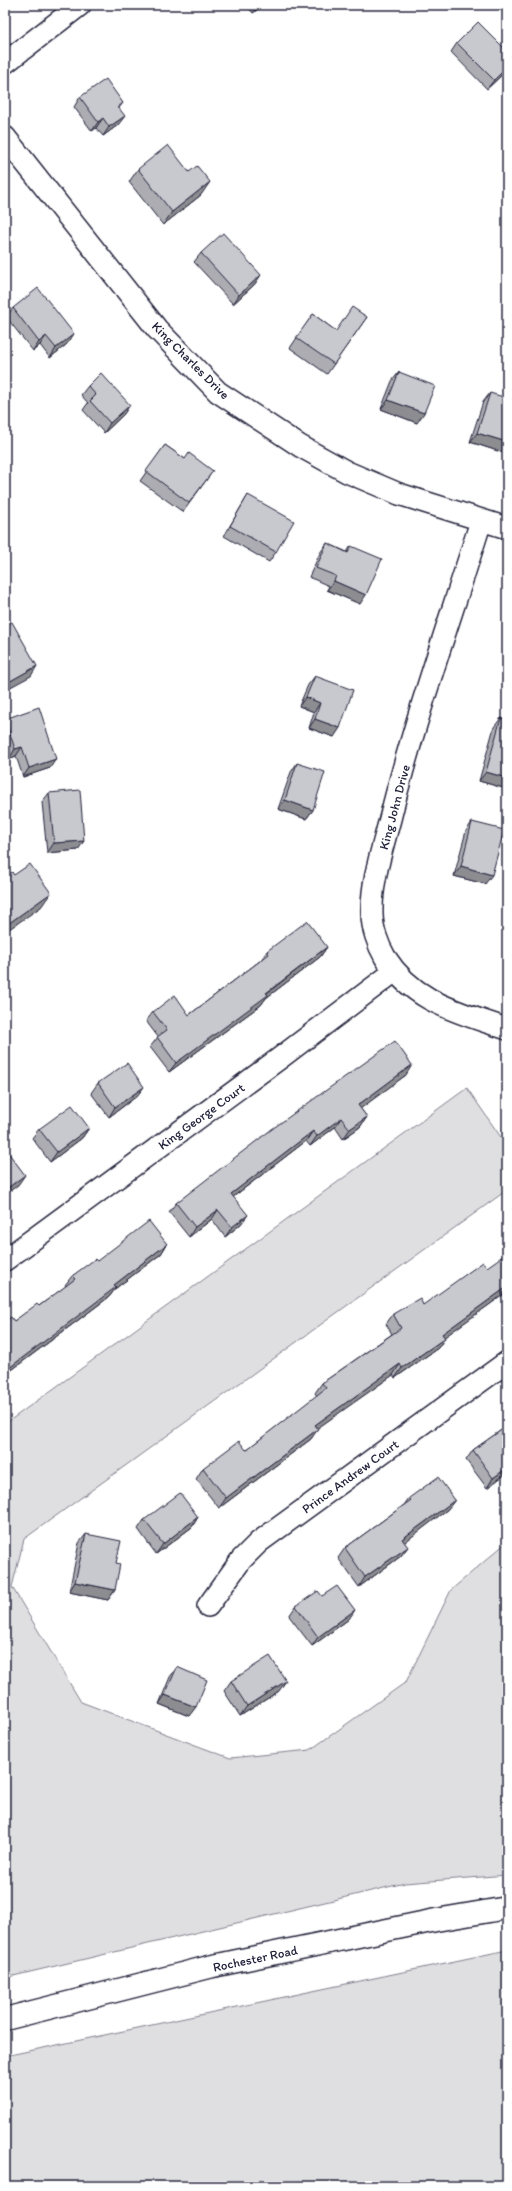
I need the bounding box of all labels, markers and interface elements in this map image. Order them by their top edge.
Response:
street label: King Charles Drive [149,319,232,402]
street label: King John Drive [376,763,413,851]
street label: King George Court [155,1080,248,1153]
street label: Prince Andrew Court [299,1436,402,1516]
street label: Rochester Road [211,1942,299,1975]

